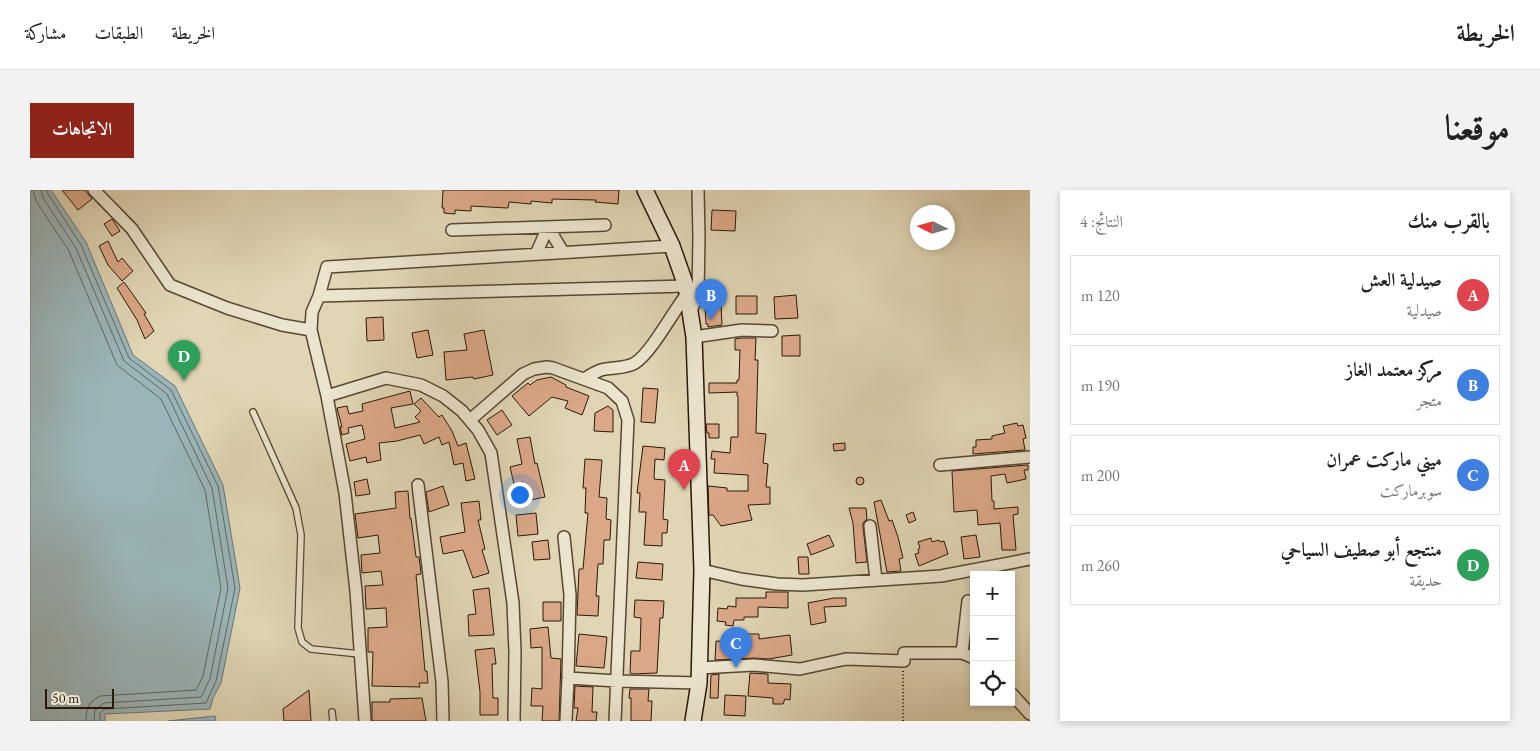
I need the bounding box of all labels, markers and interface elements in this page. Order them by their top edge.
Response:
text: الخريطة [1457,17,1515,48]
text: مشاركة [25,21,66,44]
text: الطبقات [94,21,143,44]
text: الخريطة [171,21,215,44]
button: الاتجاهات [30,103,134,158]
text: موقعنا [1445,104,1510,149]
north arrow [910,205,955,250]
text: بالقرب منك [1407,207,1490,234]
text: النتائج: 4 [1080,211,1123,232]
text: صيدلية العش [1361,267,1442,292]
pin: B [695,279,727,320]
text: 120 m [1081,285,1120,306]
text: A [1467,285,1479,306]
text: صيدلية [1407,300,1442,321]
pin: D [168,340,200,381]
text: مركز معتمد الغاز [1346,357,1442,382]
text: 190 m [1081,375,1120,396]
text: B [1468,375,1478,396]
text: متجر [1417,390,1442,411]
text: ميني ماركت عمران [1326,447,1442,472]
pin: A [668,449,700,490]
text: 200 m [1081,465,1120,486]
text: C [1467,465,1479,486]
text: سوبرماركت [1380,480,1442,501]
your location [507,482,533,508]
text: منتجع أبو صطيف السياحي [1281,537,1442,562]
text: 260 m [1081,555,1120,576]
text: D [1467,555,1479,576]
text: حديقة [1410,570,1442,591]
map controls [970,571,1015,706]
button: + [970,571,1015,616]
button: − [970,616,1015,661]
pin: C [720,627,752,668]
button: locate [970,661,1015,706]
scale bar [45,686,114,709]
text: 50 m [52,689,79,707]

